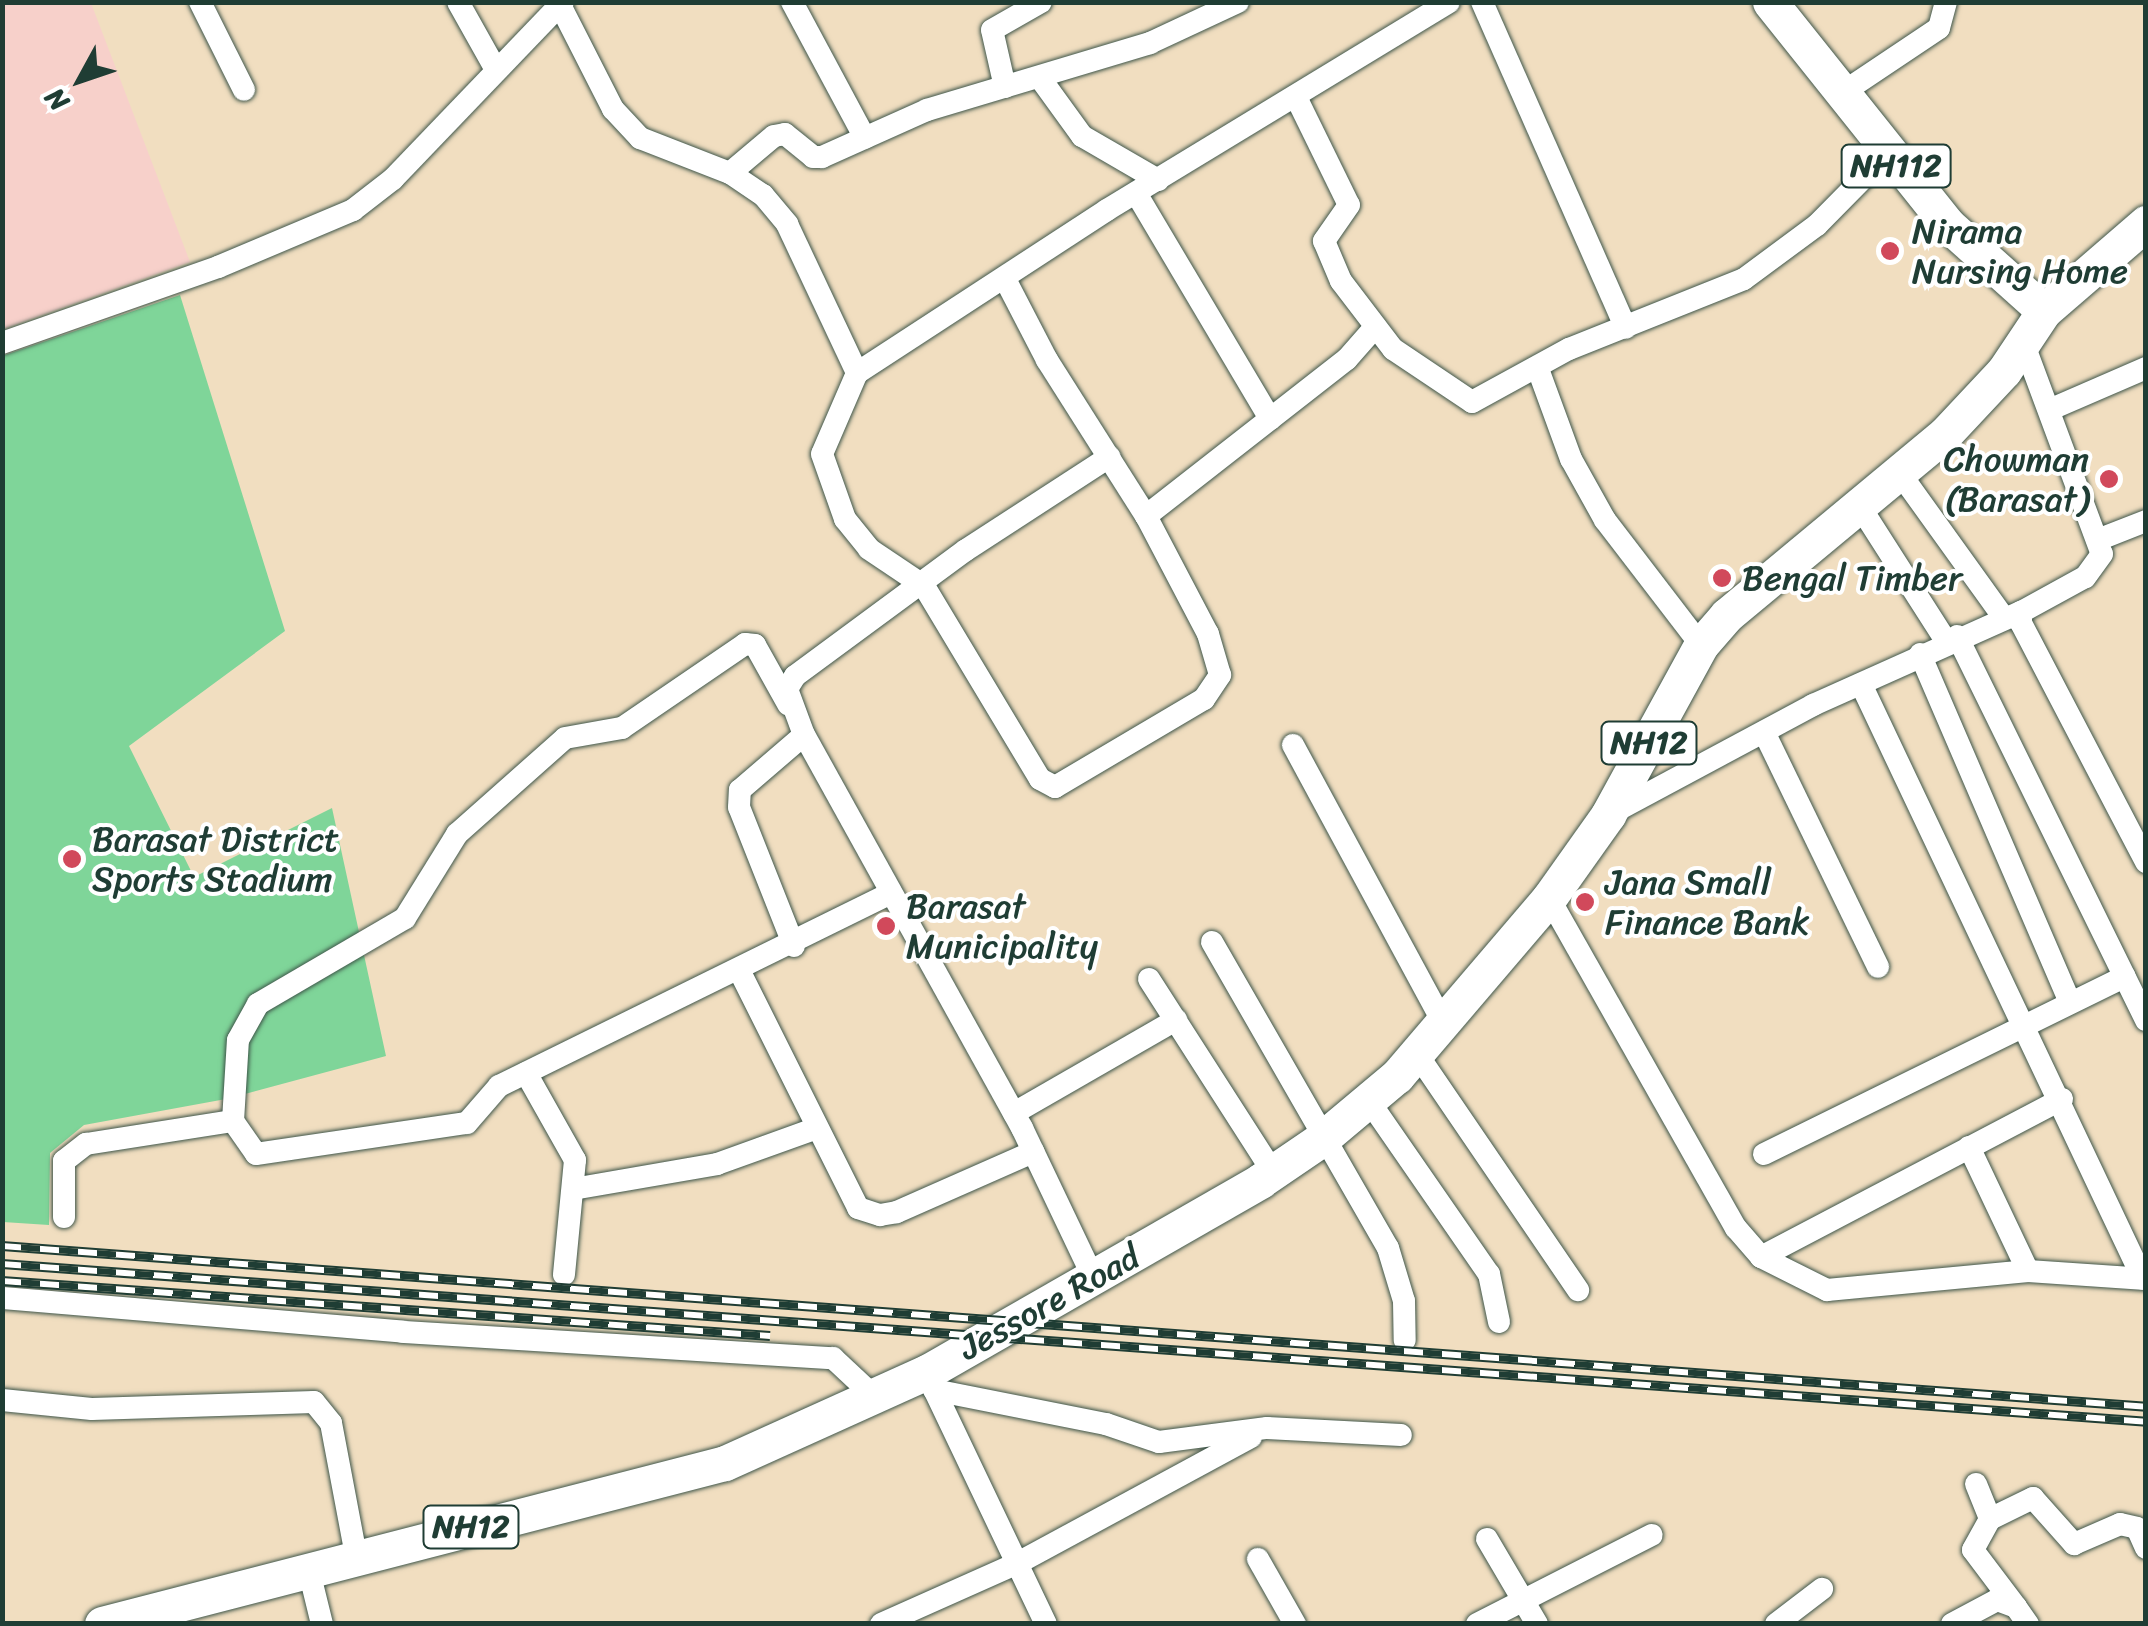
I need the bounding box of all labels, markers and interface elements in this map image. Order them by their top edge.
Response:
north arrow [30,30,130,130]
text: N [32,76,82,123]
road number: NH112 [1838,139,1954,193]
place label: Nirama Nursing Home [1912,210,2128,292]
marker: Nirama Nursing Home [1877,238,1903,264]
place label: Chowman (Barasat) [1944,438,2089,520]
marker: Chowman (Barasat) [2098,468,2120,490]
place label: Bengal Timber [1742,557,1962,599]
marker: Bengal Timber [1711,567,1733,589]
road number: NH12 [1599,716,1699,770]
place label: Barasat District Sports Stadium [92,818,339,900]
marker: Barasat District Sports Stadium [61,848,83,870]
place label: Jana Small Finance Bank [1605,861,1810,943]
place label: Barasat Municipality [906,885,1098,967]
marker: Jana Small Finance Bank [1574,891,1596,913]
marker: Barasat Municipality [875,915,897,937]
street label: Jessore Road [951,1235,1147,1369]
road number: NH12 [421,1500,521,1554]

